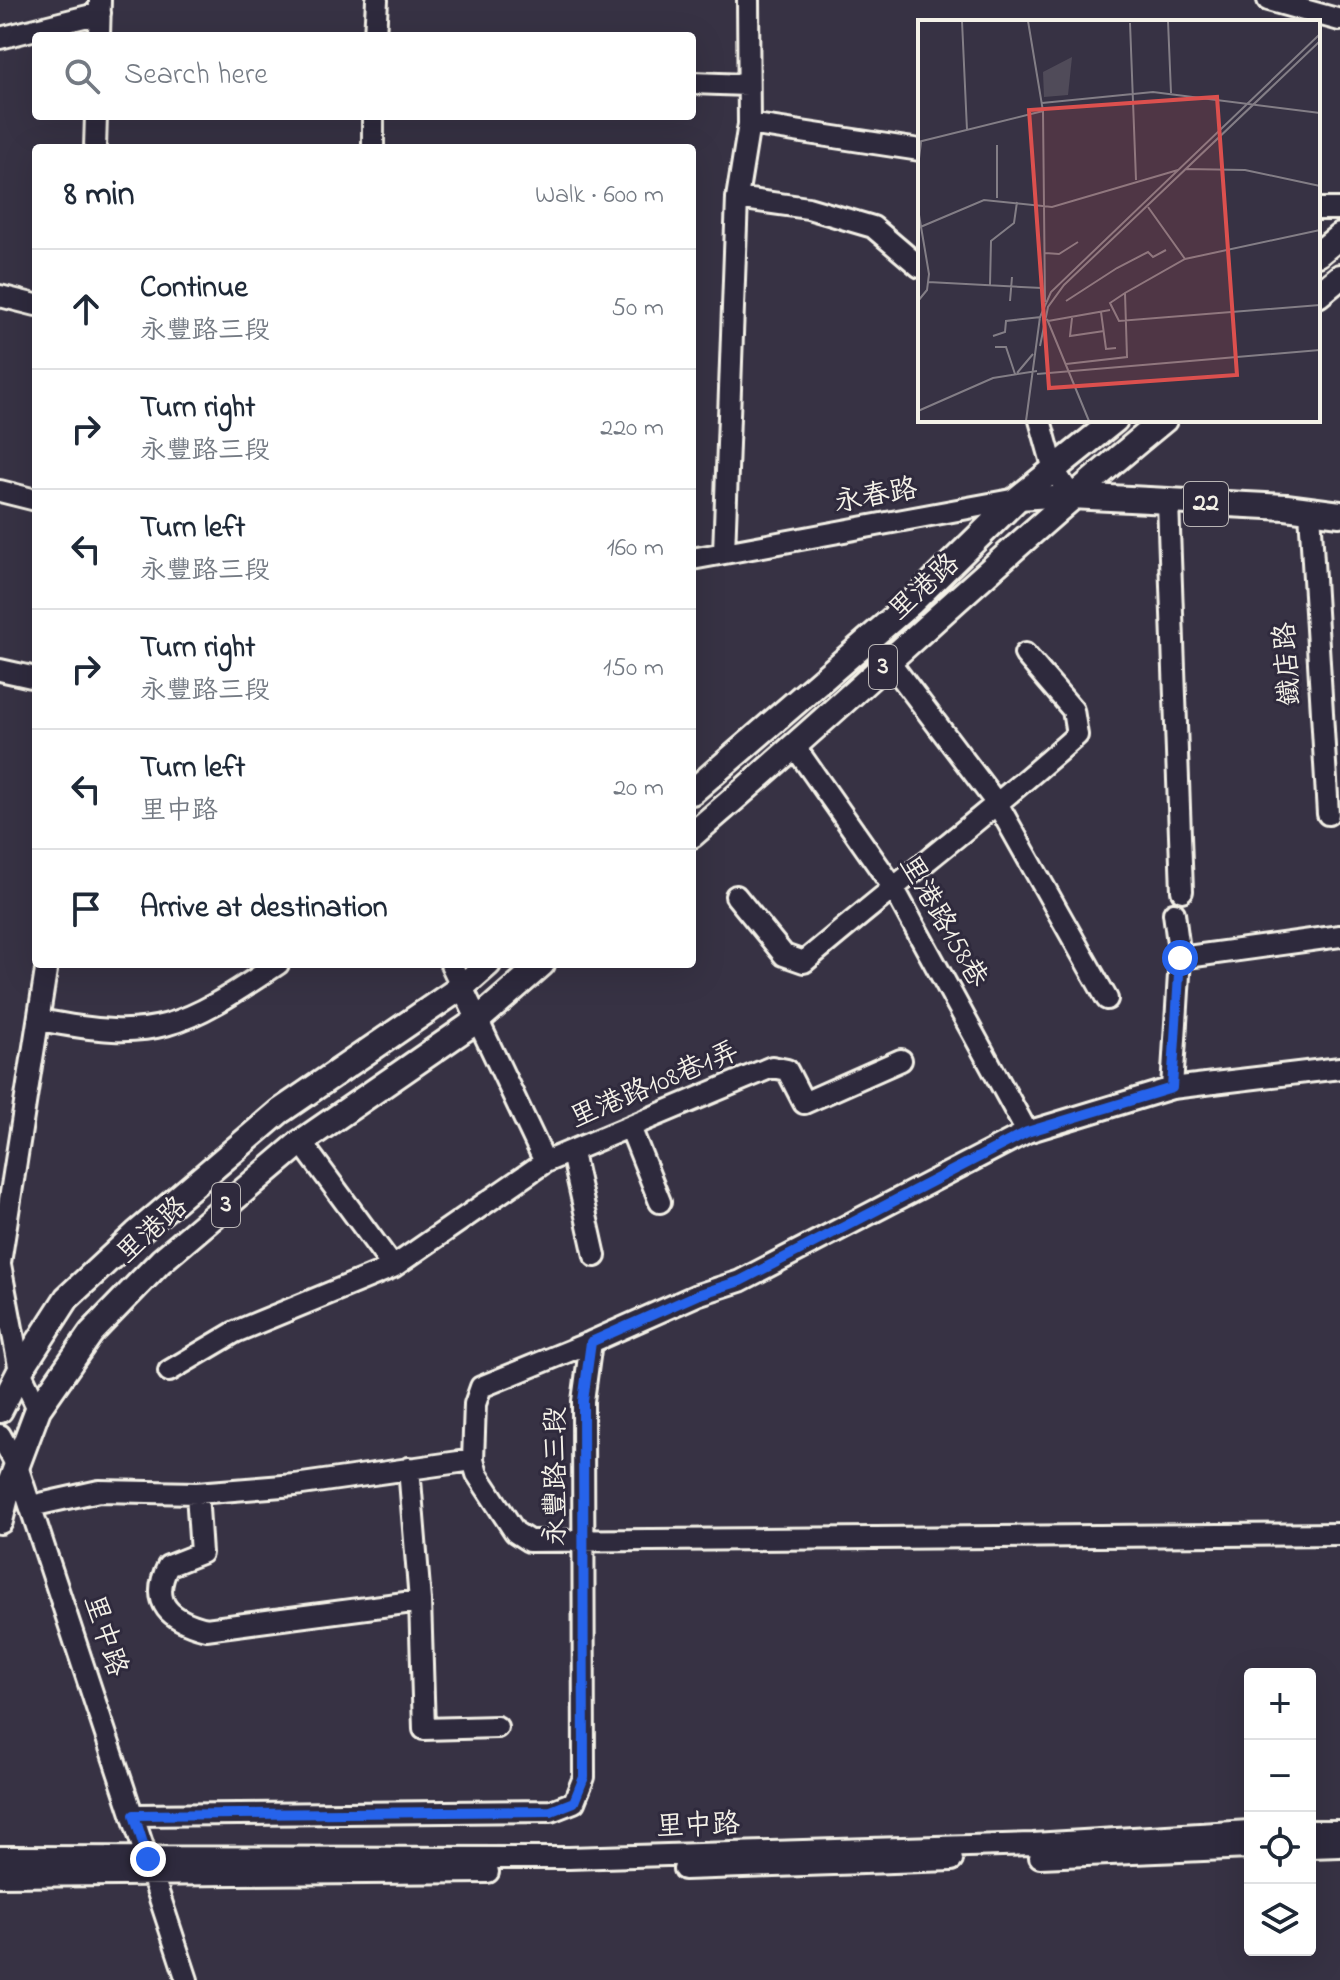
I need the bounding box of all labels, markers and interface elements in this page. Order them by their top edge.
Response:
inset map [918,20,1320,422]
search box [32,32,696,120]
icon: search [60,54,104,98]
text: Search here [124,54,268,98]
text: 8 min [64,171,135,221]
text: Walk · 600 m [535,177,664,215]
text: Continue [140,267,248,311]
icon: ahead [64,287,108,331]
text: 50 m [611,290,664,328]
text: 永豐路三段 [140,313,270,351]
text: Turn right [140,387,255,431]
icon: right [64,407,108,451]
text: 220 m [600,410,664,448]
text: 永豐路三段 [140,433,270,471]
street label: 永春路 [831,470,921,524]
road number: 22 [1184,482,1228,526]
text: Turn left [140,507,245,551]
icon: left [64,527,108,571]
text: 160 m [606,530,664,568]
street label: 里港路 [880,545,970,631]
text: 永豐路三段 [140,553,270,591]
street label: 鐵店路 [1266,621,1312,707]
text: Turn right [140,627,255,671]
road number: 3 [869,645,897,689]
icon: right [64,647,108,691]
text: 150 m [603,650,664,688]
text: 永豐路三段 [140,673,270,711]
text: Turn left [140,747,245,791]
icon: left [64,767,108,811]
text: 20 m [613,770,664,808]
text: 里中路 [140,793,218,831]
street label: 里港路158巷 [887,848,997,997]
icon: arrive [64,887,108,931]
text: Arrive at destination [140,887,388,931]
route start [1162,940,1198,976]
street label: 里港路108巷1弄 [564,1032,746,1140]
road number: 3 [212,1183,240,1227]
street label: 里港路 [108,1188,198,1274]
street label: 永豐路三段 [537,1406,578,1546]
street label: 里中路 [72,1590,136,1682]
map controls [1244,1668,1316,1956]
button: + [1244,1668,1316,1740]
button: − [1244,1740,1316,1812]
street label: 里中路 [655,1805,741,1849]
button: locate [1244,1812,1316,1884]
route end [130,1841,166,1877]
button: layers [1244,1884,1316,1956]

